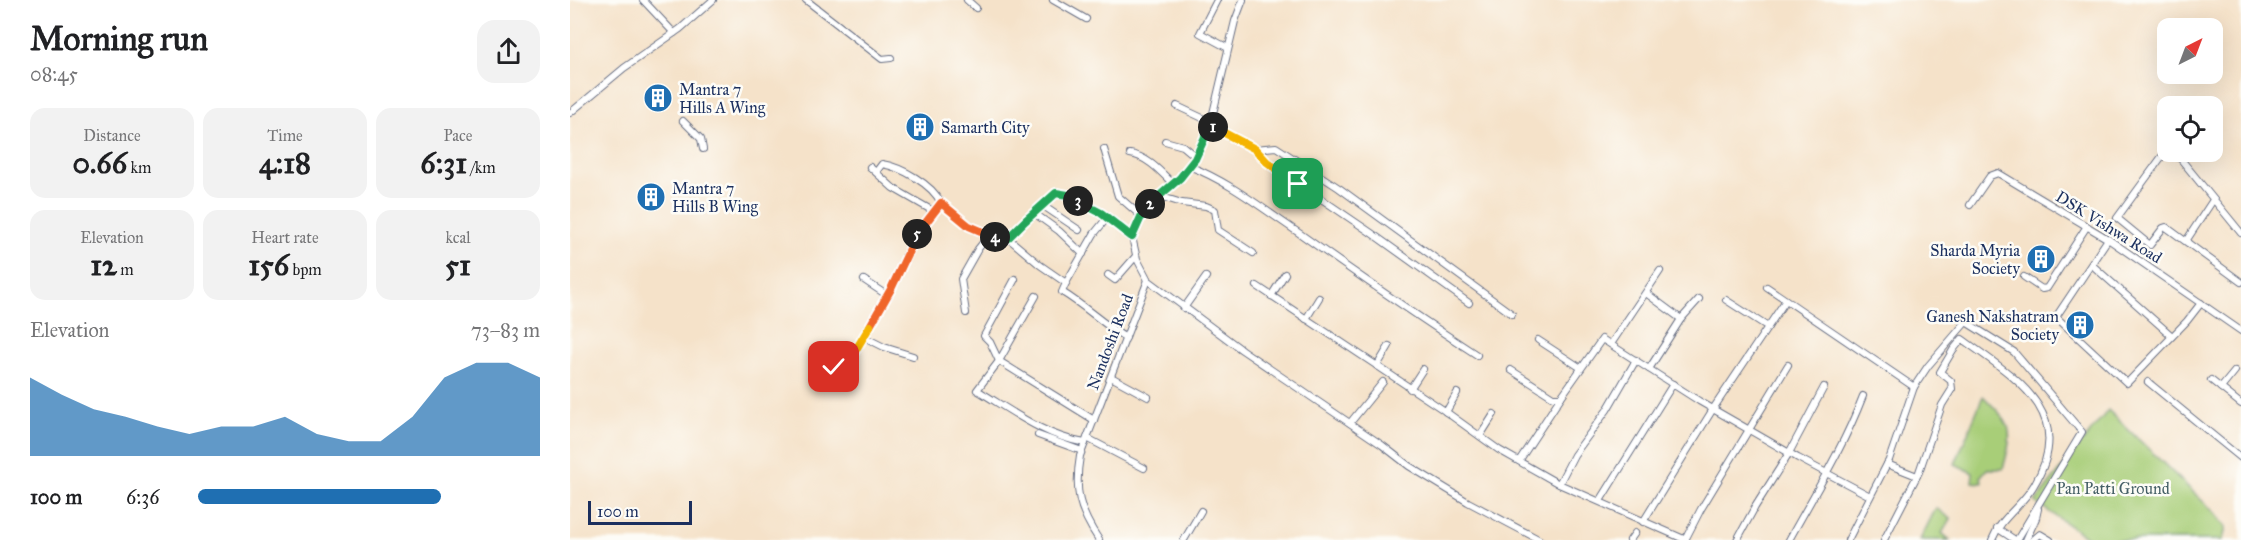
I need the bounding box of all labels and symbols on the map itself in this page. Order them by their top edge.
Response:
north arrow [2157,18,2223,84]
place label: Mantra 7 Hills A Wing [679,80,766,118]
building icon: Mantra 7 Hills A Wing [642,82,674,114]
building icon: Samarth City [904,111,936,143]
pin: 1 [1198,112,1228,142]
place label: Samarth City [941,118,1030,137]
pin [1272,158,1323,209]
place label: Mantra 7 Hills B Wing [672,179,758,217]
building icon: Mantra 7 Hills B Wing [635,181,667,213]
pin: 3 [1063,186,1093,216]
street label: DSK Vishwa Road [2052,187,2166,267]
pin: 2 [1135,189,1165,219]
pin: 5 [902,219,932,249]
pin: 4 [980,222,1010,252]
place label: Sharda Myria Society [1930,241,2021,278]
building icon: Sharda Myria Society [2025,243,2057,275]
street label: Nandoshi Road [1083,291,1137,393]
place label: Ganesh Nakshatram Society [1926,307,2060,344]
building icon: Ganesh Nakshatram Society [2064,309,2096,341]
pin [808,341,859,392]
park label: Pan Patti Ground [2056,479,2170,498]
scale bar [588,498,692,526]

